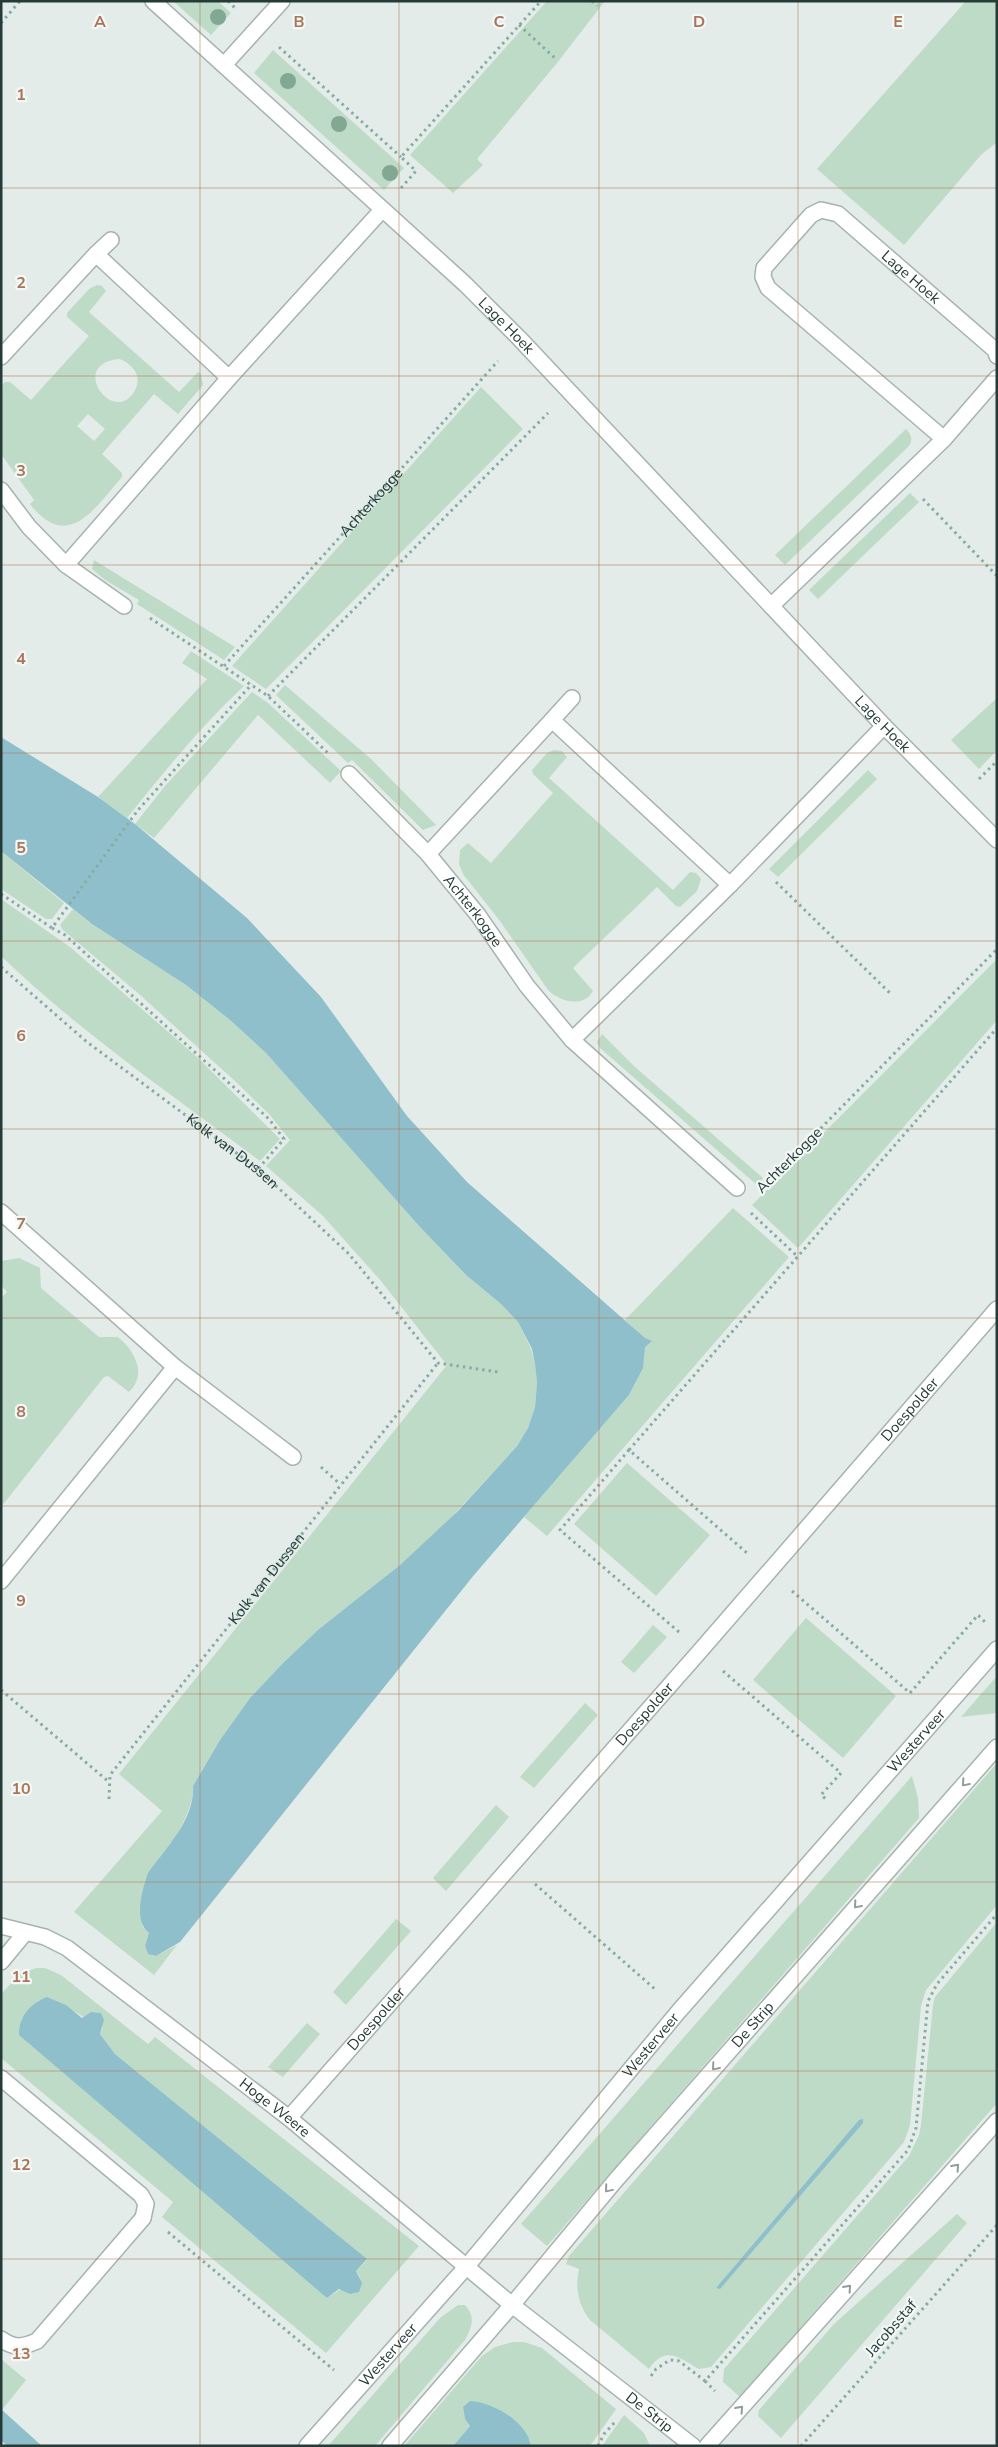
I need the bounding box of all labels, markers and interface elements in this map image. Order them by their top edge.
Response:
text: A [94,11,106,33]
text: B [293,11,305,33]
text: C [494,11,505,33]
text: D [693,11,705,33]
text: E [893,11,903,33]
text: 1 [16,84,26,106]
street label: Lage Hoek [877,246,945,309]
text: 2 [16,272,26,294]
street label: Lage Hoek [474,293,539,359]
text: 3 [16,460,26,482]
street label: Achterkogge [335,464,407,541]
text: 4 [16,648,26,670]
street label: Lage Hoek [850,691,915,757]
text: 5 [16,837,26,859]
street label: Achterkogge [439,870,507,951]
text: 6 [16,1025,26,1047]
street label: Kolk van Dussen [182,1109,283,1193]
street label: Achterkogge [752,1122,827,1197]
text: 7 [16,1213,26,1235]
street label: Doespolder [877,1373,943,1446]
text: 8 [16,1401,26,1423]
street label: Kolk van Dussen [224,1529,309,1629]
text: 9 [16,1590,26,1612]
street label: Doespolder [611,1678,678,1750]
street label: Westerveer [883,1704,950,1777]
text: 10 [11,1778,31,1800]
one-way arrow [961,1778,970,1787]
one-way arrow [854,1900,863,1909]
text: 11 [11,1966,31,1988]
street label: Doespolder [343,1982,410,2055]
street label: De Strip [727,1997,779,2052]
street label: Westerveer [618,2008,684,2082]
one-way arrow [712,2061,721,2070]
street label: Hoge Weere [235,2073,315,2142]
text: 12 [11,2154,31,2176]
one-way arrow [950,2163,959,2172]
one-way arrow [606,2183,614,2192]
one-way arrow [842,2285,851,2294]
street label: Jacobsstaf [860,2295,922,2361]
street label: Westerveer [354,2318,422,2391]
text: 13 [11,2343,31,2365]
street label: De Strip [622,2387,678,2437]
one-way arrow [734,2406,743,2415]

